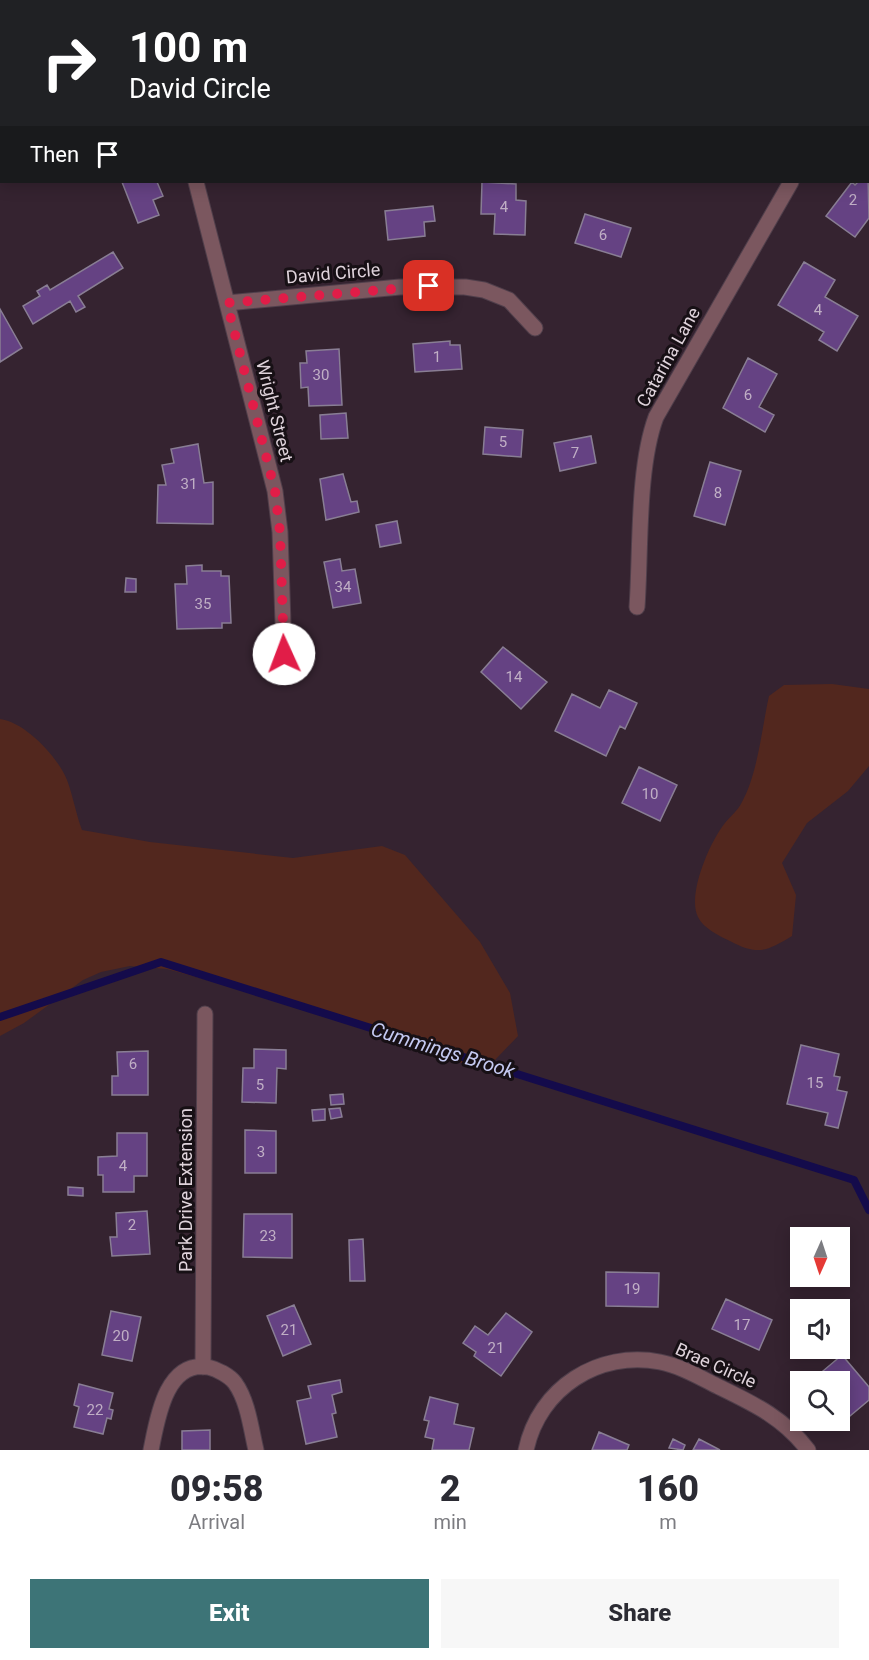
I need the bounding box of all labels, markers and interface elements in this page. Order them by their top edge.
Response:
text: 100 m [129,23,248,72]
icon: right [30,24,108,102]
text: David Circle [129,73,271,105]
icon: arrive [91,138,124,171]
text: Then [30,142,79,167]
house number: 2 [849,191,857,209]
house number: 4 [500,198,509,216]
house number: 6 [599,226,607,244]
street label: David Circle [285,258,381,288]
pin [403,260,454,311]
icon: arrive [412,269,445,302]
house number: 4 [814,301,823,319]
street label: Catarina Lane [632,303,704,411]
house number: 1 [433,348,441,366]
street label: Wright Street [252,358,298,464]
house number: 30 [313,366,329,384]
house number: 6 [744,386,752,404]
house number: 5 [499,433,507,451]
house number: 7 [571,444,579,462]
house number: 31 [181,475,197,493]
house number: 8 [714,484,722,502]
house number: 34 [335,578,352,596]
house number: 35 [195,595,211,613]
position arrow [252,622,316,686]
house number: 14 [506,668,523,686]
house number: 10 [642,785,658,803]
water label: Cummings Brook [368,1017,519,1084]
house number: 6 [129,1055,137,1073]
house number: 15 [807,1074,823,1092]
house number: 5 [256,1076,264,1094]
street label: Park Drive Extension [175,1108,196,1272]
house number: 3 [257,1143,265,1161]
house number: 4 [119,1157,128,1175]
house number: 2 [128,1216,136,1234]
house number: 23 [260,1227,276,1245]
north arrow [790,1227,850,1287]
map controls [790,1227,850,1431]
house number: 19 [624,1280,640,1298]
button: sound [790,1299,850,1359]
house number: 17 [734,1316,750,1334]
house number: 21 [281,1321,297,1339]
house number: 20 [113,1327,129,1345]
street label: Brae Circle [672,1338,760,1392]
house number: 21 [488,1339,504,1357]
button: search [790,1371,850,1431]
house number: 22 [87,1401,103,1419]
text: 09:58 [170,1468,263,1510]
text: 2 [440,1468,461,1510]
text: 160 [637,1468,699,1510]
text: Arrival [188,1510,245,1534]
text: min [433,1510,467,1534]
text: m [659,1510,677,1534]
button: Exit [30,1579,429,1648]
button: Share [441,1579,839,1648]

